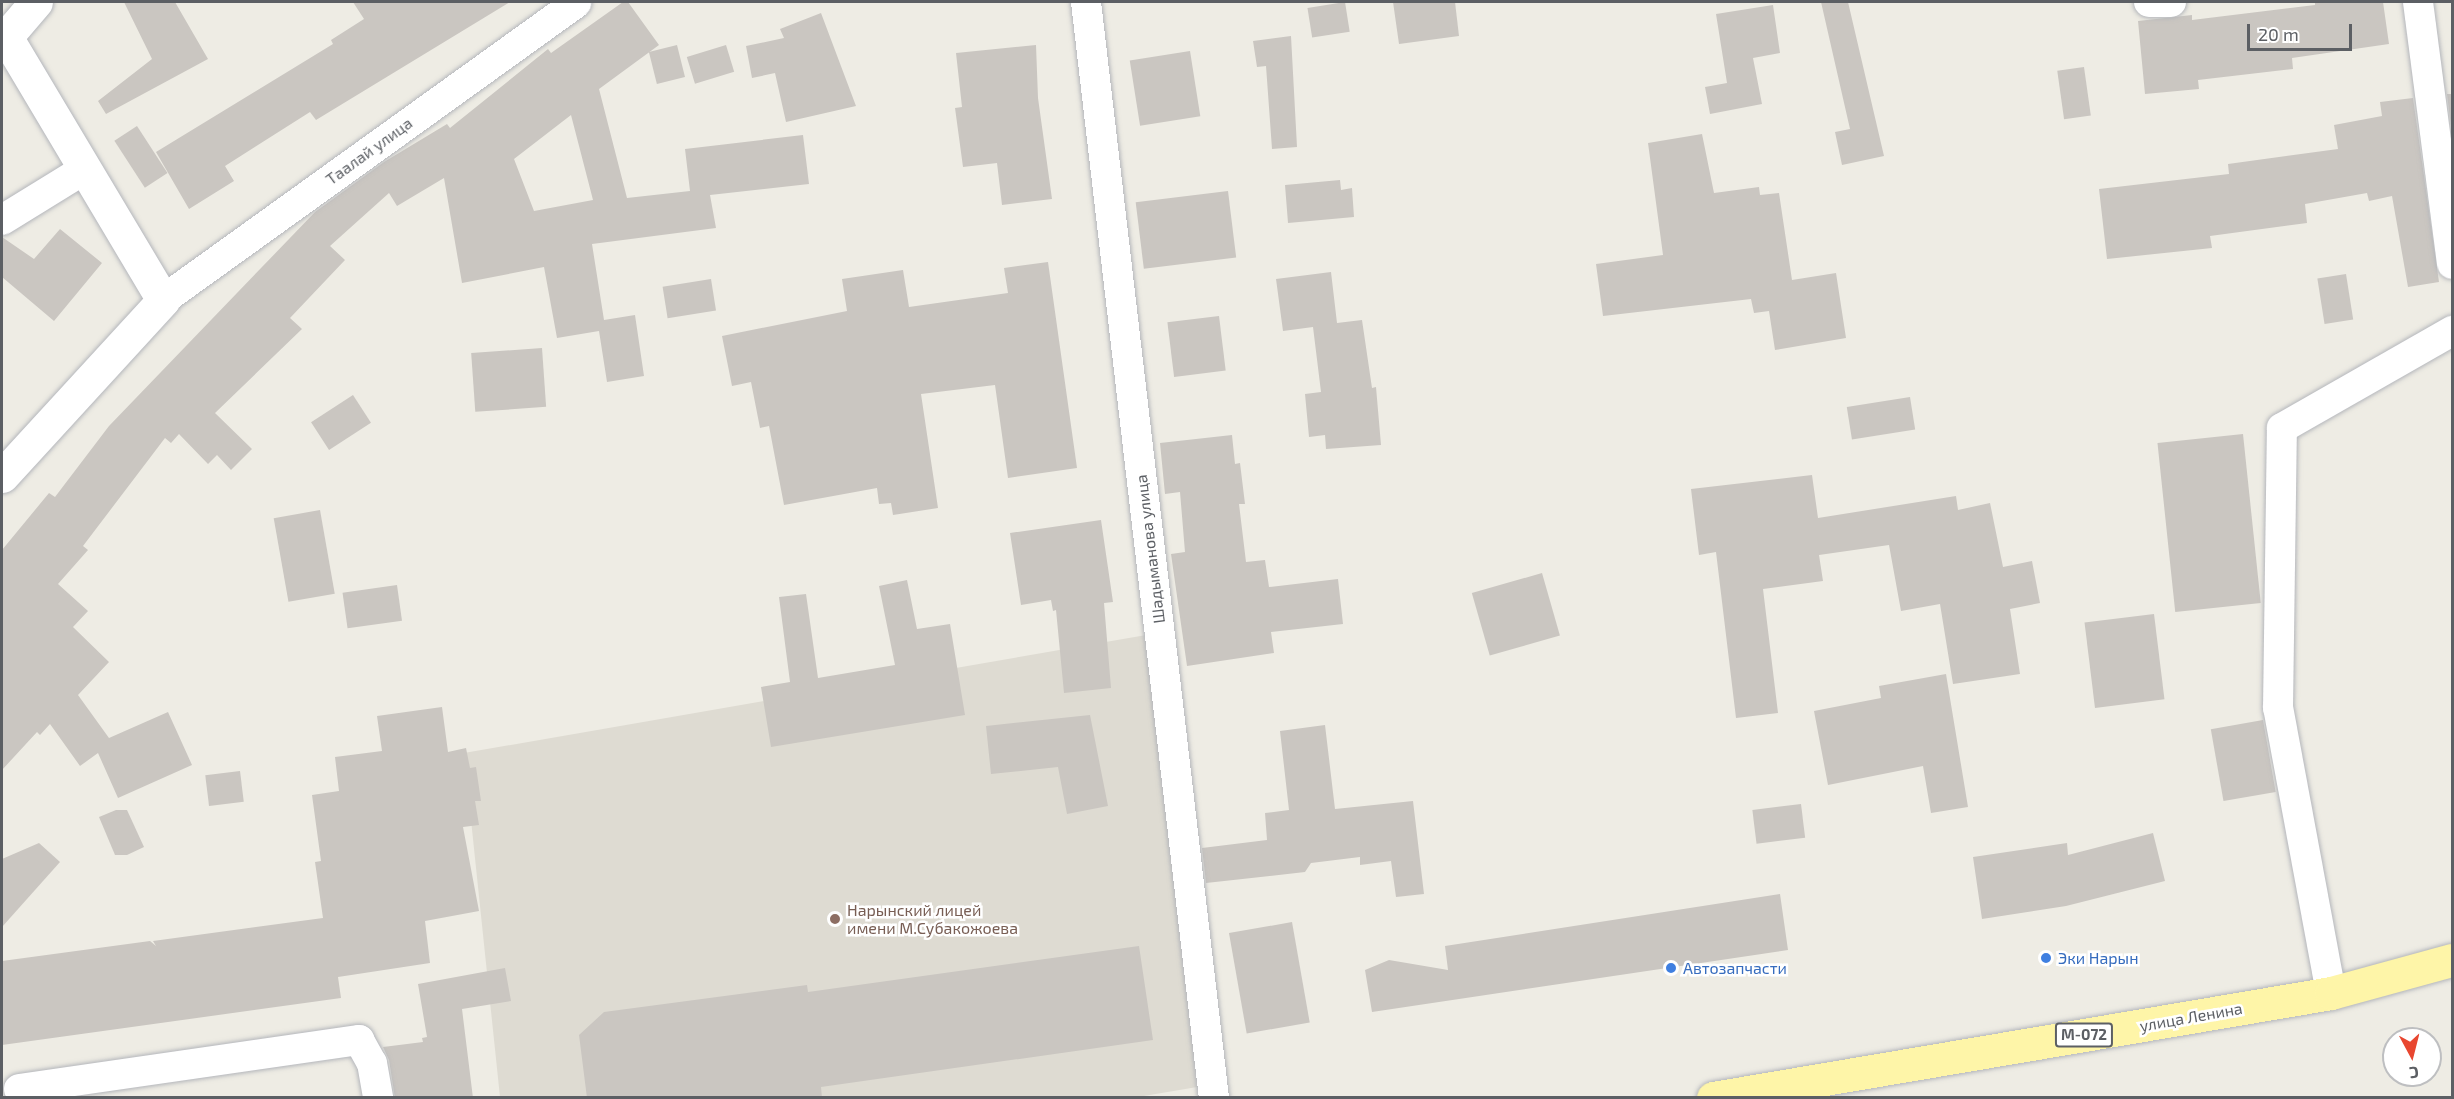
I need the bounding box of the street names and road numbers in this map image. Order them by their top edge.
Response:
street label: Таалай улица [322,113,416,189]
street label: Шадыманова улица [1131,473,1169,625]
street label: улица Ленина [2138,999,2244,1035]
road number: М-072 [2054,1023,2114,1047]

